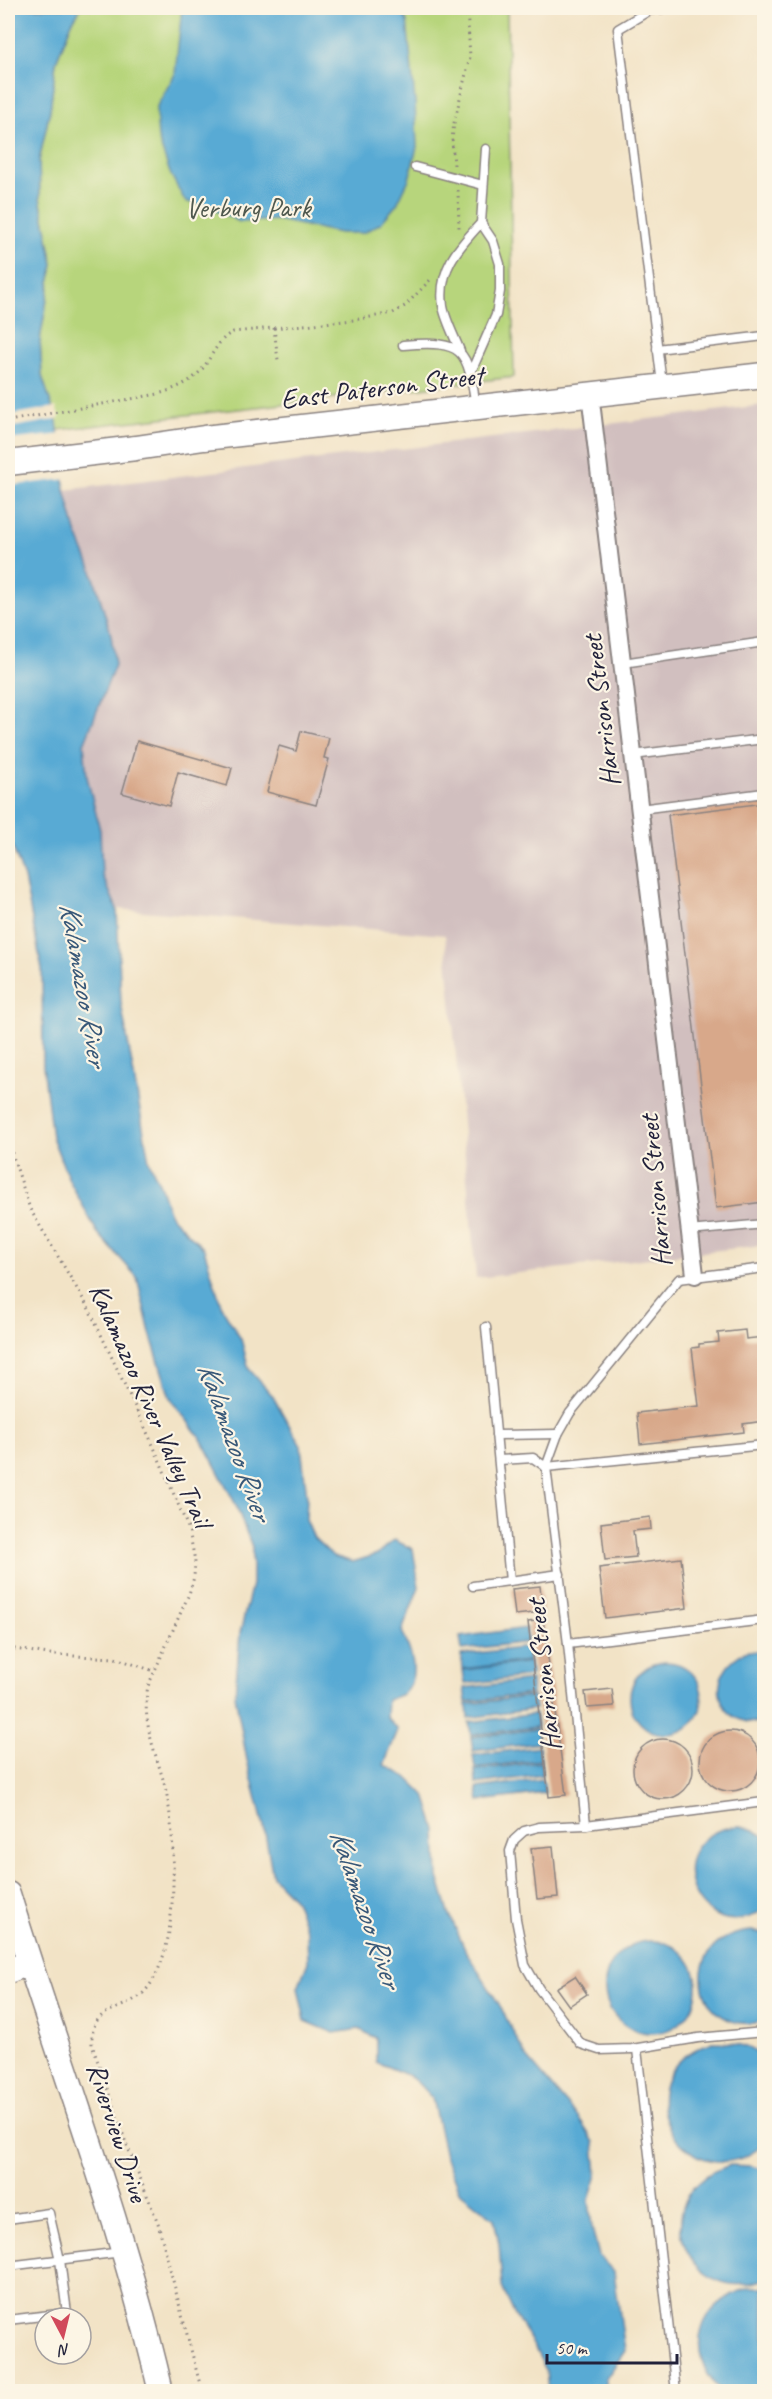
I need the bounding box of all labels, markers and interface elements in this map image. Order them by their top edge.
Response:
park label: Verburg Park [185,190,312,225]
street label: East Paterson Street [279,357,489,417]
street label: Harrison Street [574,630,628,789]
water label: Kalamazoo River [51,900,118,1073]
street label: Harrison Street [631,1111,679,1269]
street label: Kalamazoo River Valley Trail [82,1278,223,1537]
water label: Kalamazoo River [189,1357,282,1529]
street label: Harrison Street [517,1595,568,1753]
water label: Kalamazoo River [321,1824,412,1996]
street label: Riverview Drive [79,2058,157,2208]
north arrow [33,2306,93,2366]
scale bar [547,2327,678,2365]
text: 50 m [556,2337,589,2359]
text: N [56,2339,71,2361]

